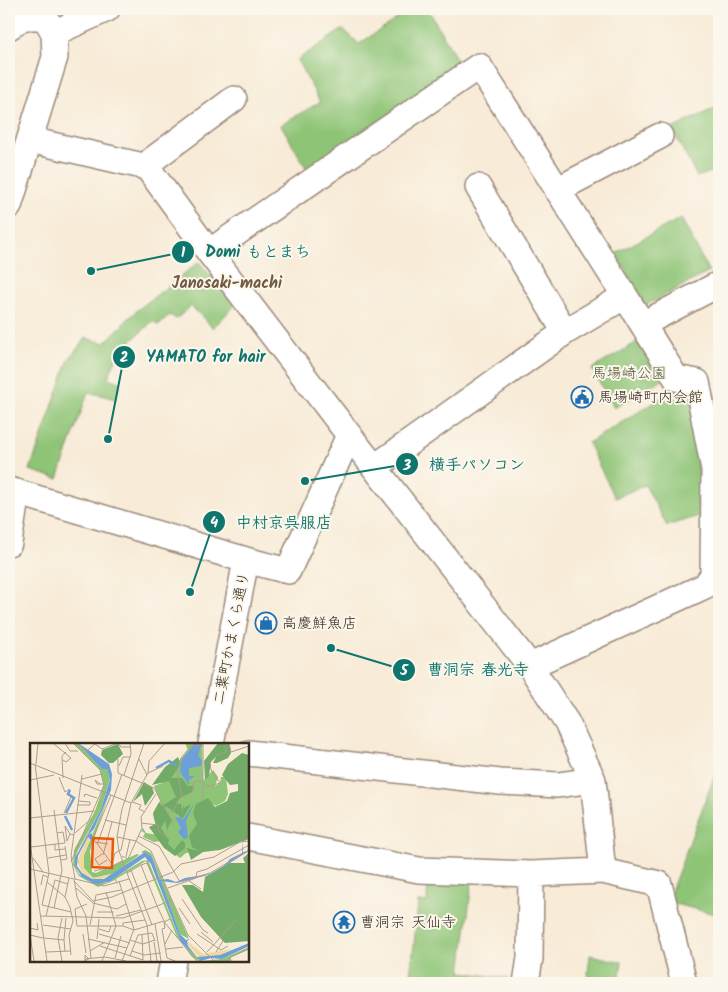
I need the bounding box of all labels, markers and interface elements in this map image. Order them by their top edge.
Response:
callout: Domi もとまち [171,236,321,267]
text: Domi もとまち [205,240,311,265]
text: 1 [181,241,186,265]
district label: Janosaki-machi [172,271,283,296]
callout: YAMATO for hair [112,341,276,372]
text: YAMATO for hair [146,345,267,370]
text: 2 [120,346,129,370]
park label: 馬場崎公園 [591,362,667,386]
public building icon: 馬場崎町内会館 [570,385,594,409]
place label: 馬場崎町内会館 [598,386,703,410]
callout: 横手パソコン [394,449,535,480]
text: 横手パソコン [429,453,525,478]
text: 3 [402,454,411,478]
callout: 中村京呉服店 [201,507,342,538]
text: 4 [210,511,218,535]
text: 中村京呉服店 [236,511,332,536]
street label: 二葉町かまくら通り [207,570,257,707]
shop icon: 高慶鮮魚店 [254,611,278,635]
place label: 高慶鮮魚店 [282,612,357,636]
callout: 曹洞宗 春光寺 [392,654,539,685]
text: 曹洞宗 春光寺 [427,658,529,683]
text: 5 [399,659,409,683]
inset map [30,743,249,962]
temple icon: 曹洞宗 天仙寺 [332,910,356,934]
place label: 曹洞宗 天仙寺 [360,911,456,935]

